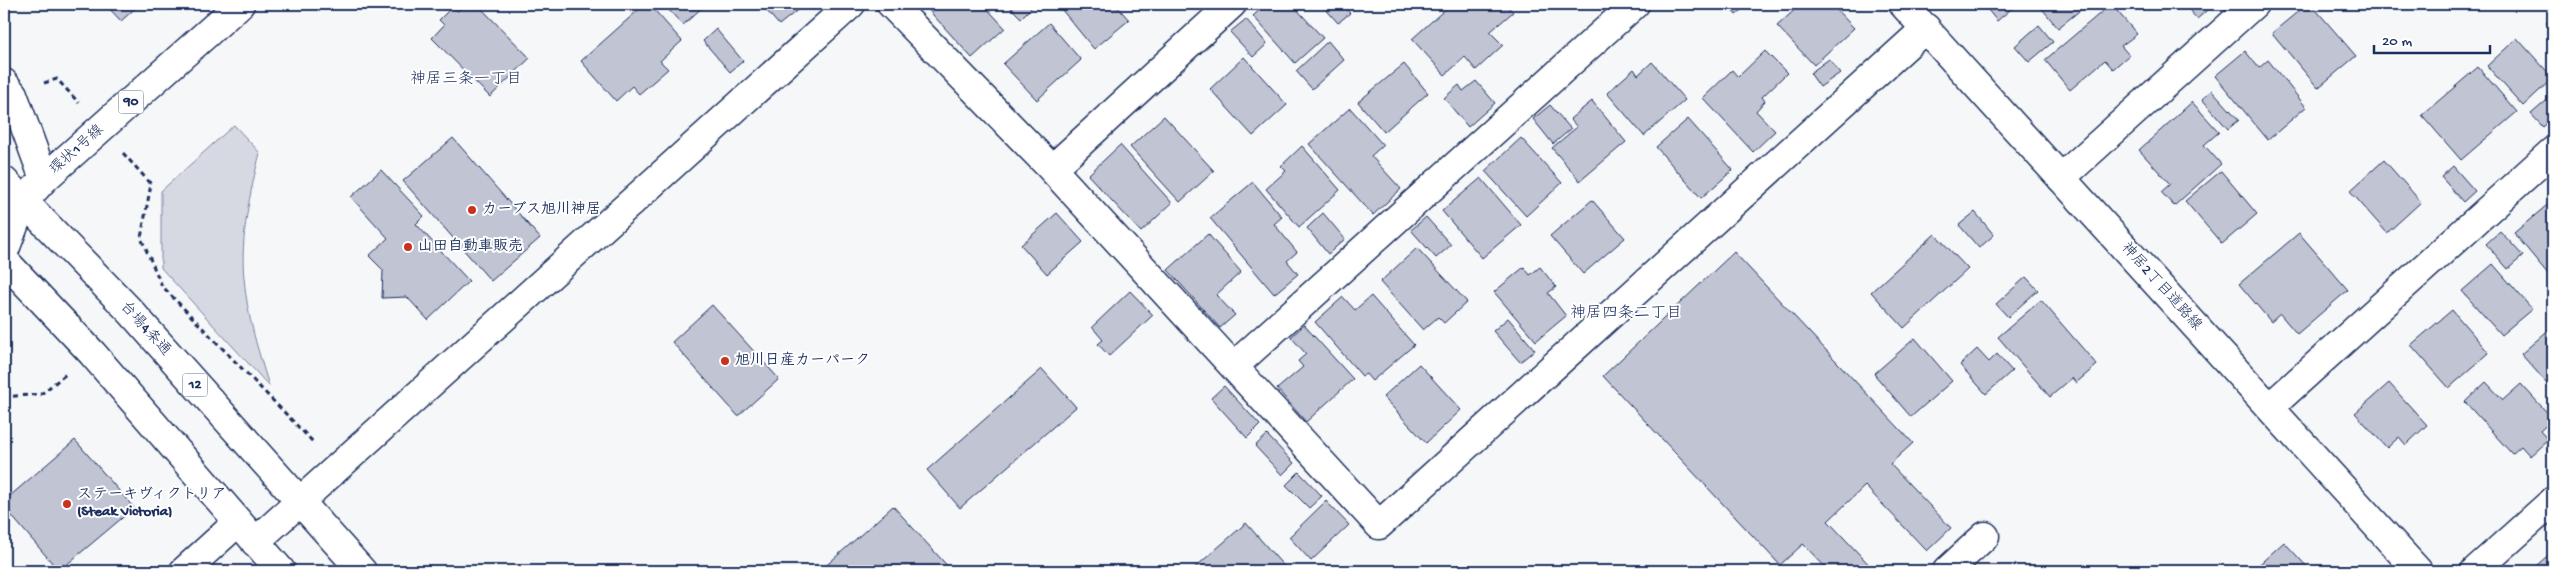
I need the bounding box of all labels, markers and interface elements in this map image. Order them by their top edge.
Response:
scale bar [2374,22,2491,54]
text: 20 m [2382,33,2412,51]
district label: 神居三条一丁目 [410,70,522,90]
road number: 90 [118,90,144,114]
street label: 環状1号線 [46,120,108,179]
place label: カーブス旭川神居 [482,200,601,219]
marker: カーブス旭川神居 [466,204,478,216]
place label: 山田自動車販売 [418,237,523,256]
street label: 神居2丁目道路線 [2117,239,2206,335]
marker: 山田自動車販売 [402,241,414,253]
street label: 台場4条通 [116,297,175,360]
district label: 神居四条二丁目 [1570,304,1682,324]
place label: 旭川日産カーパーク [735,351,870,370]
marker: 旭川日産カーパーク [719,355,731,367]
road number: 12 [182,374,208,396]
place label: ステーキヴィクトリア (Steak Victoria) [77,486,227,521]
marker: ステーキヴィクトリア (Steak Victoria) [61,498,73,510]

